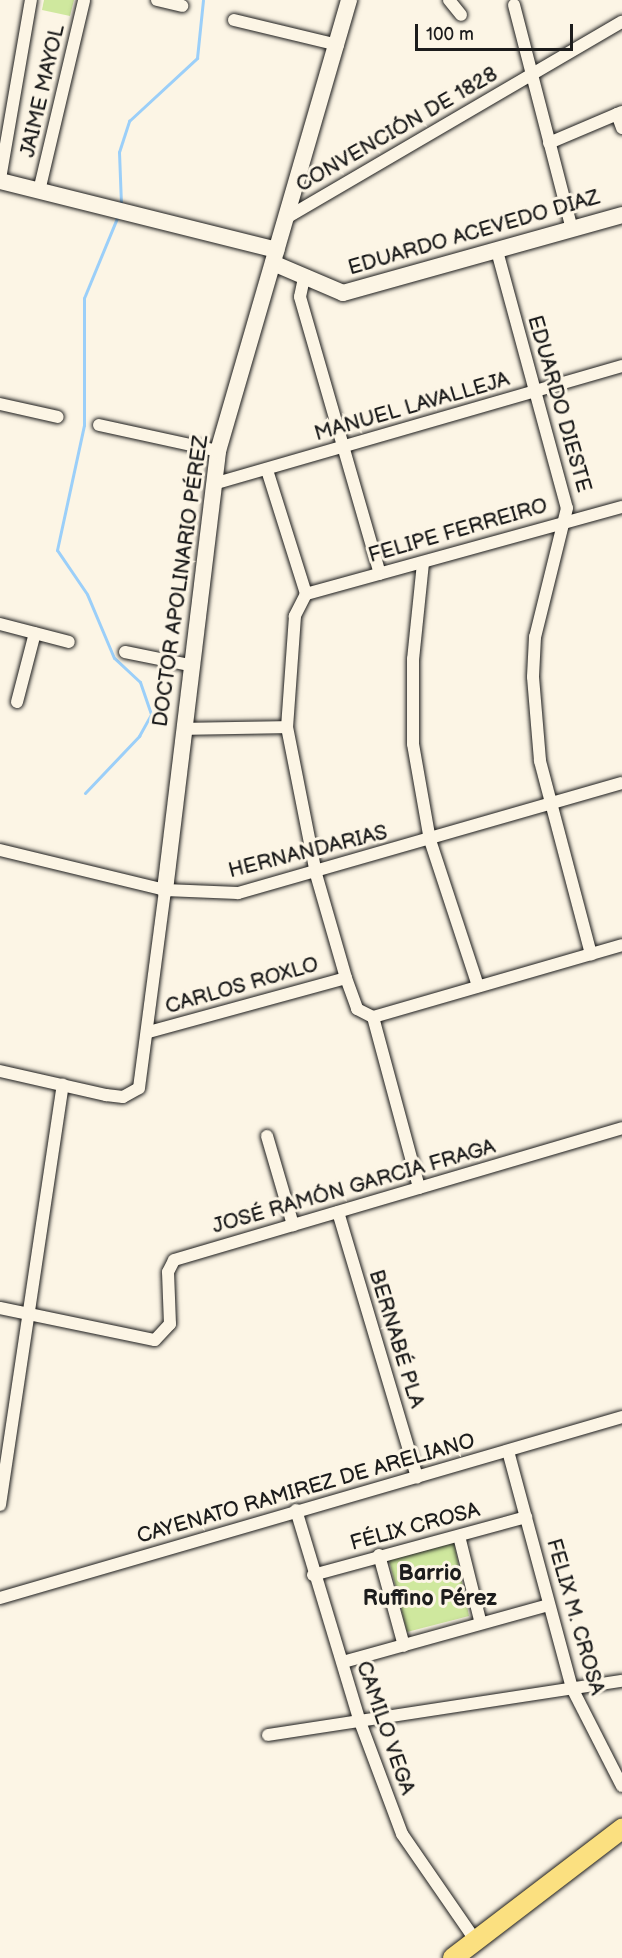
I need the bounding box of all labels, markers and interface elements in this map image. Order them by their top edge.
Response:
scale bar [418,12,576,50]
street label: JAIME MAYOL [16,22,70,160]
text: 100 m [426,24,474,45]
street label: CONVENCIÓN DE 1828 [292,62,502,198]
street label: EDUARDO ACEVEDO DIAZ [345,185,603,281]
street label: EDUARDO DIESTE [522,313,596,495]
street label: MANUEL LAVALLEJA [312,367,512,447]
street label: DOCTOR APOLINARIO PÉREZ [148,434,214,728]
street label: FELIPE FERREIRO [366,493,550,569]
street label: HERNANDARIAS [226,820,390,884]
street label: CARLOS ROXLO [162,952,322,1020]
street label: JOSÉ RAMÓN GARCIA FRAGA [209,1134,499,1240]
street label: BERNABÉ PLA [363,1267,429,1411]
street label: CAYENATO RAMIREZ DE ARELIANO [134,1429,478,1549]
street label: FÉLIX CROSA [347,1498,483,1556]
street label: FELIX M. CROSA [541,1536,609,1698]
district label: Barrio Ruffino Pérez [363,1560,497,1612]
street label: CAMILO VEGA [350,1658,420,1798]

